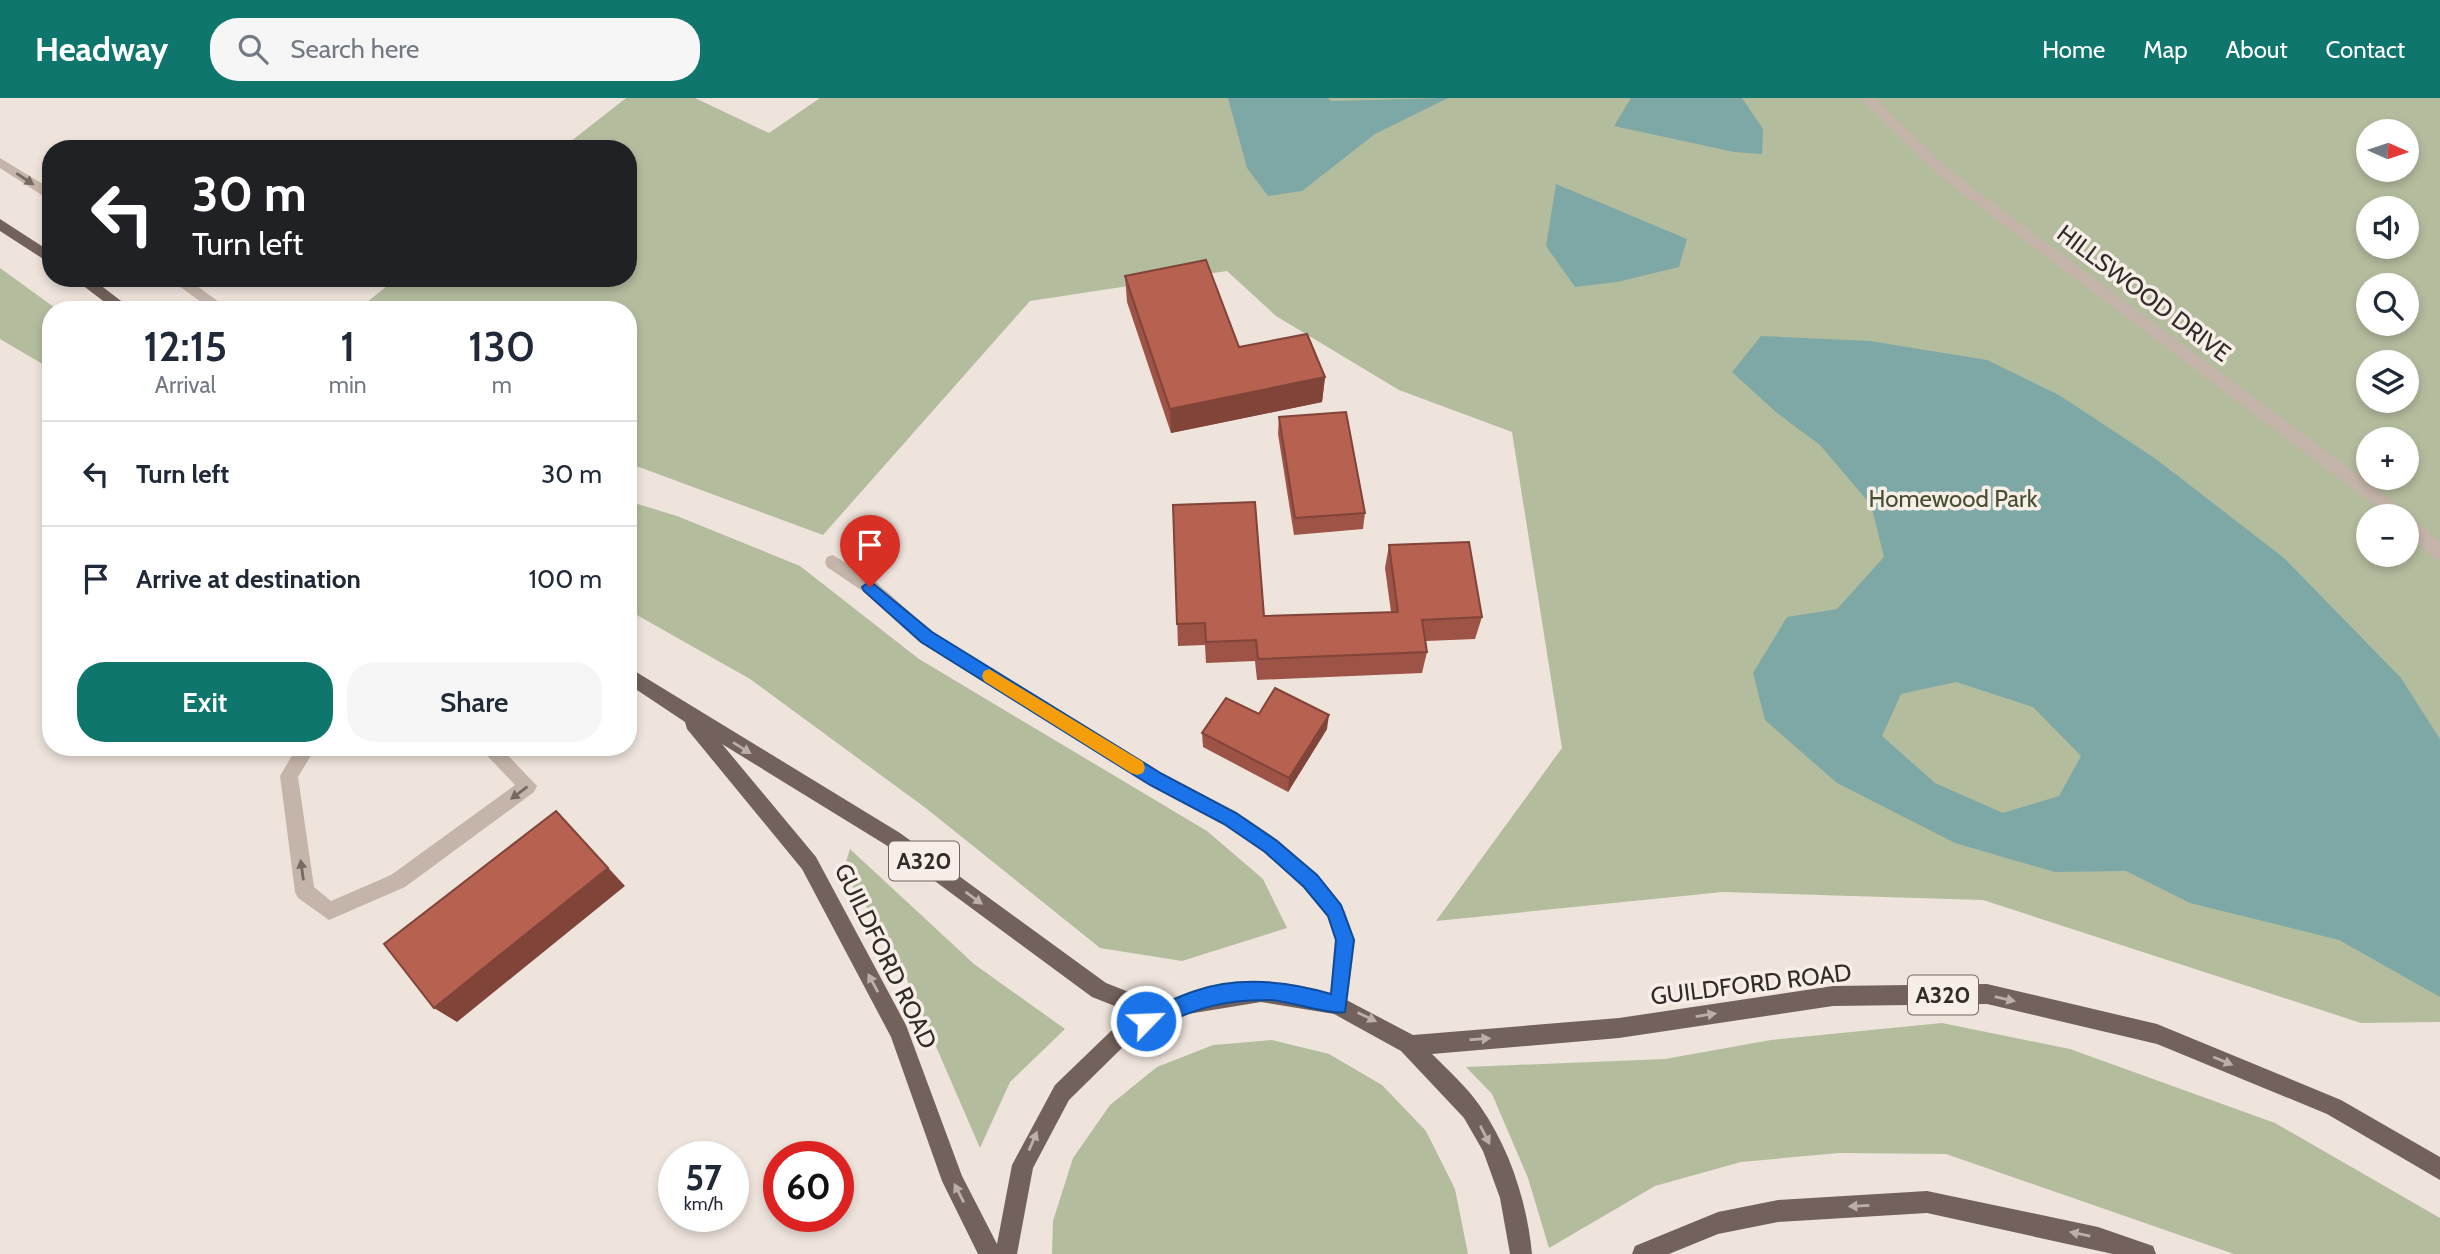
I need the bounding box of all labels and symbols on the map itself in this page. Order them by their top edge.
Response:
north arrow [2356,119,2418,182]
one-way arrow [16,172,35,185]
street label: HILLSWOOD DRIVE [2052,218,2236,368]
park label: Homewood Park [1869,484,2038,513]
pin [840,515,900,587]
one-way arrow [733,741,752,754]
one-way arrow [510,786,528,801]
road number: A320 [889,842,959,880]
one-way arrow [296,859,307,881]
street label: GUILDFORD ROAD [829,859,943,1053]
one-way arrow [965,891,983,905]
street label: GUILDFORD ROAD [1649,957,1853,1011]
one-way arrow [867,973,879,993]
road number: A320 [1908,975,1978,1014]
position arrow [1109,984,1183,1058]
one-way arrow [1994,993,2016,1004]
one-way arrow [1695,1009,1717,1020]
one-way arrow [1357,1012,1377,1023]
one-way arrow [1469,1033,1491,1044]
one-way arrow [2213,1056,2234,1067]
one-way arrow [1480,1125,1491,1145]
one-way arrow [1028,1130,1039,1151]
speed limit sign: 60 [763,1141,854,1232]
one-way arrow [954,1183,965,1203]
one-way arrow [1848,1201,1870,1212]
one-way arrow [2069,1229,2091,1240]

